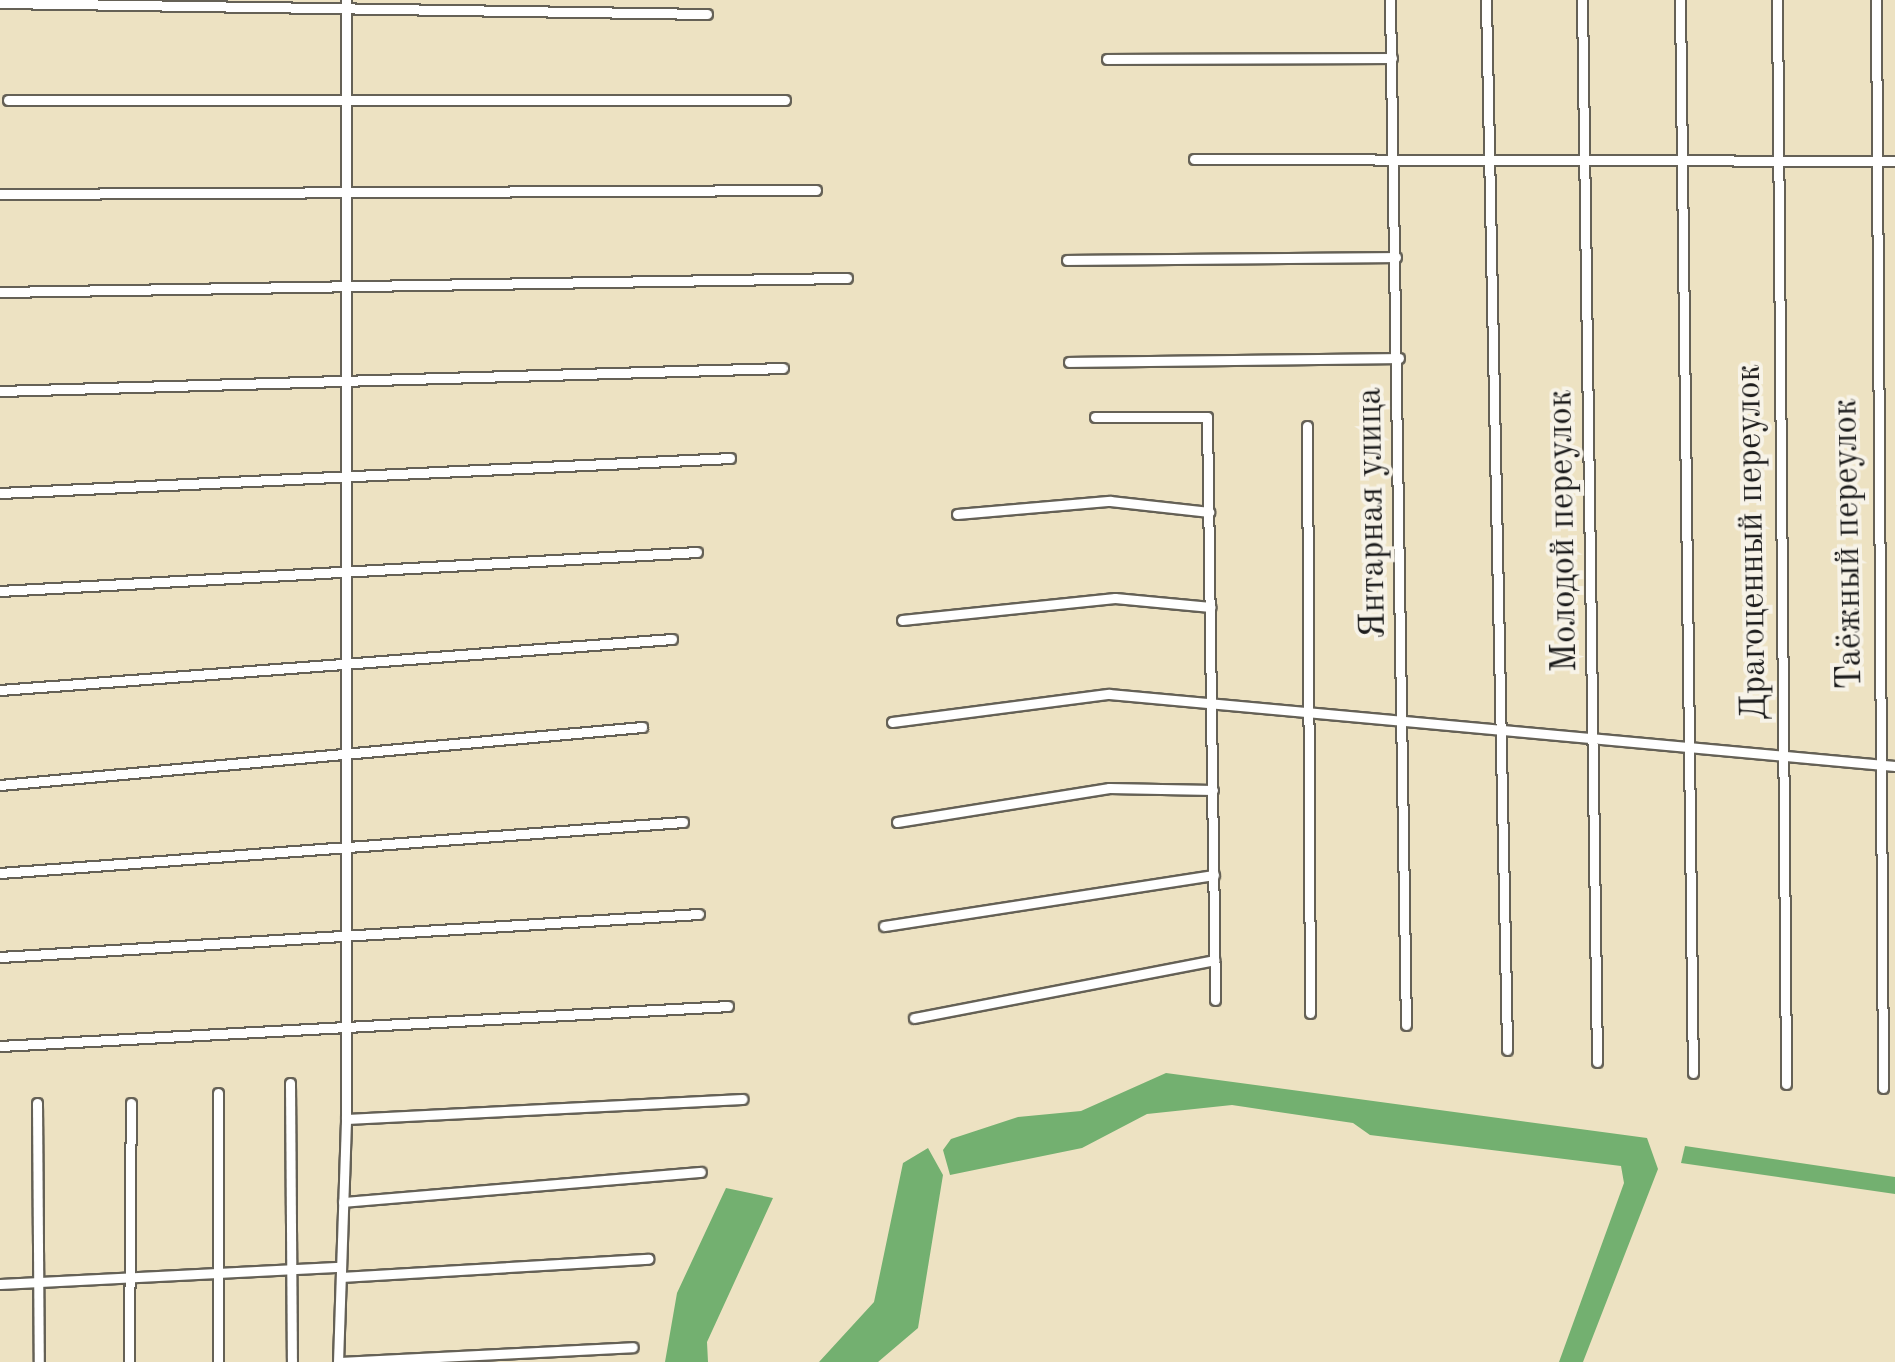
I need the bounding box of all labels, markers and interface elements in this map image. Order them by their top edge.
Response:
street label: Драгоценный переулок [1729,364,1777,720]
street label: Янтарная улица [1350,387,1396,639]
street label: Молодой переулок [1541,389,1587,673]
street label: Таёжный переулок [1825,398,1873,690]

